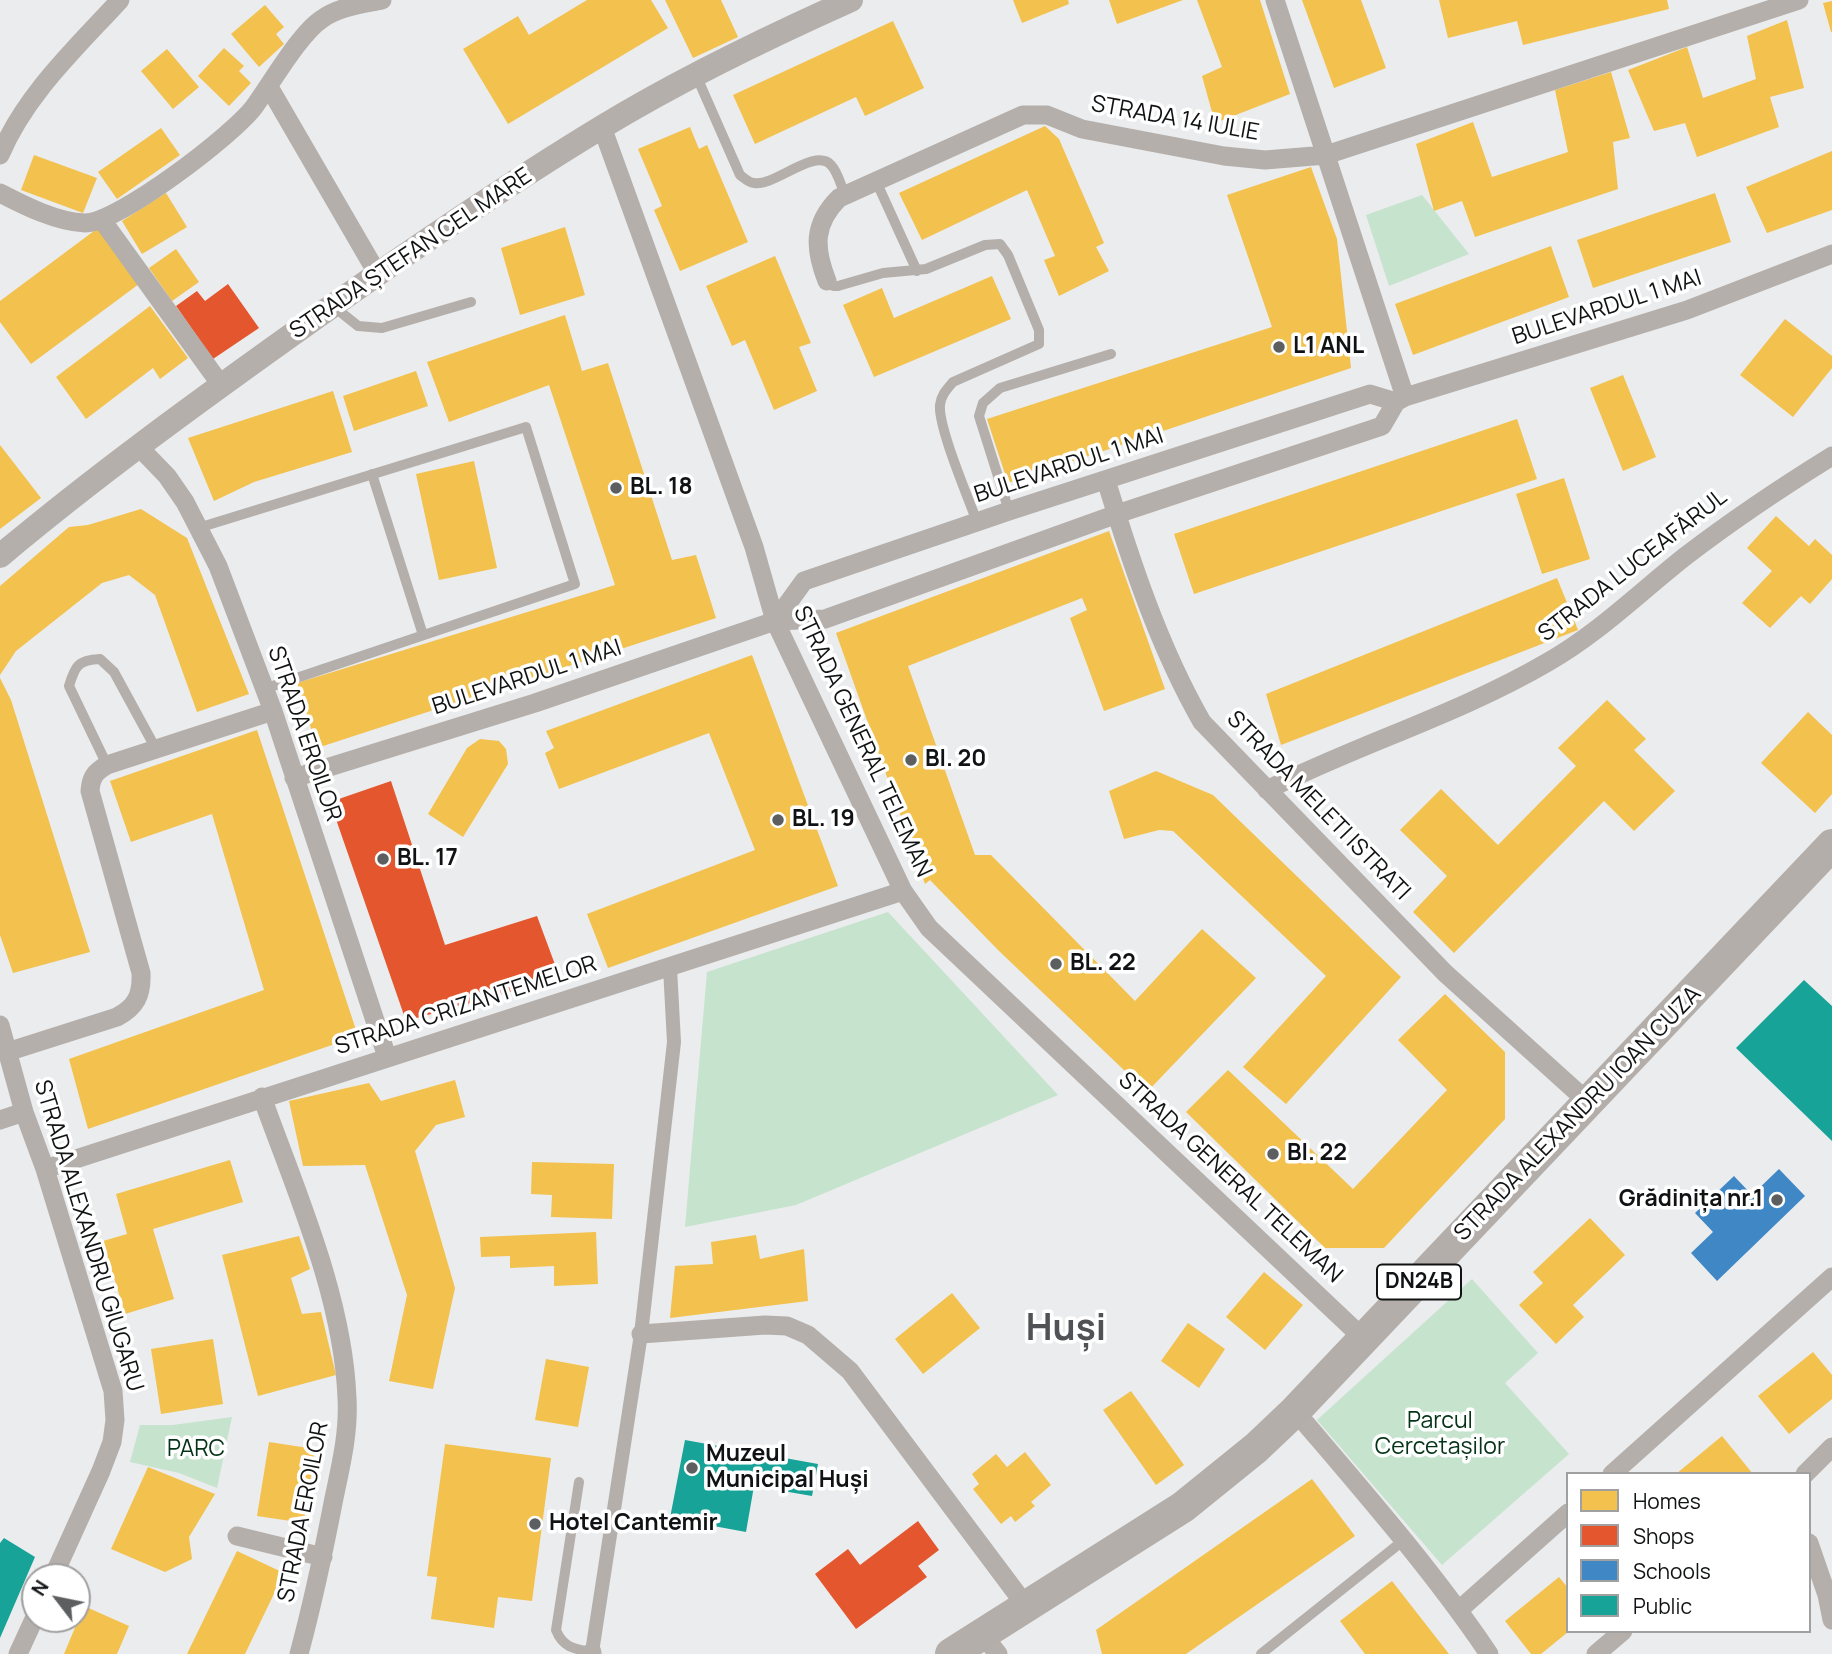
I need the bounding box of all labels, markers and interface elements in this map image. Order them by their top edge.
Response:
street label: STRADA 14 IULIE [1089,91,1261,147]
street label: STRADA ȘTEFAN CEL MARE [285,163,537,345]
street label: BULEVARDUL 1 MAI [1509,264,1705,352]
place label: L1 ANL [1293,333,1364,361]
marker: L1 ANL [1271,339,1287,355]
street label: BULEVARDUL 1 MAI [971,422,1167,510]
place label: BL. 18 [630,474,693,502]
marker: BL. 18 [608,480,624,496]
street label: STRADA LUCEAFĂRUL [1533,484,1733,648]
street label: STRADA GENERAL TELEMAN [787,602,937,882]
street label: BULEVARDUL 1 MAI [429,634,625,722]
street label: STRADA EROILOR [261,643,347,825]
street label: STRADA MELETI ISTRATI [1220,706,1416,906]
place label: Bl. 20 [925,746,986,774]
marker: Bl. 20 [903,752,919,768]
place label: BL. 19 [792,806,855,834]
marker: BL. 19 [770,812,786,828]
place label: BL. 17 [397,845,458,873]
marker: BL. 17 [375,851,391,867]
place label: BL. 22 [1070,950,1136,978]
street label: STRADA CRIZANTEMELOR [332,951,600,1061]
marker: BL. 22 [1048,956,1064,972]
street label: STRADA ALEXANDRU IOAN CUZA [1449,981,1707,1247]
street label: STRADA GENERAL TELEMAN [1112,1067,1348,1289]
street label: STRADA ALEXANDRU GIUGARU [27,1077,149,1395]
place label: Bl. 22 [1287,1140,1347,1168]
marker: Bl. 22 [1265,1146,1281,1162]
place label: Grădinița nr.1 [1619,1186,1763,1214]
marker: Grădinița nr.1 [1769,1192,1785,1208]
road number: DN24B [1377,1264,1461,1300]
district label: Huși [1026,1308,1106,1352]
park label: Parcul Cercetașilor [1375,1408,1505,1462]
street label: STRADA EROILOR [273,1419,335,1605]
park label: PARC [167,1436,225,1464]
place label: Muzeul Municipal Huși [706,1441,869,1495]
marker: Muzeul Municipal Huși [684,1460,700,1476]
legend [1566,1472,1811,1633]
text: Homes [1633,1487,1701,1515]
place label: Hotel Cantemir [549,1510,718,1538]
marker: Hotel Cantemir [527,1516,543,1532]
text: Shops [1633,1522,1694,1550]
text: Schools [1633,1557,1711,1585]
north arrow [21,1563,91,1633]
text: N [25,1575,55,1601]
text: Public [1633,1592,1692,1620]

